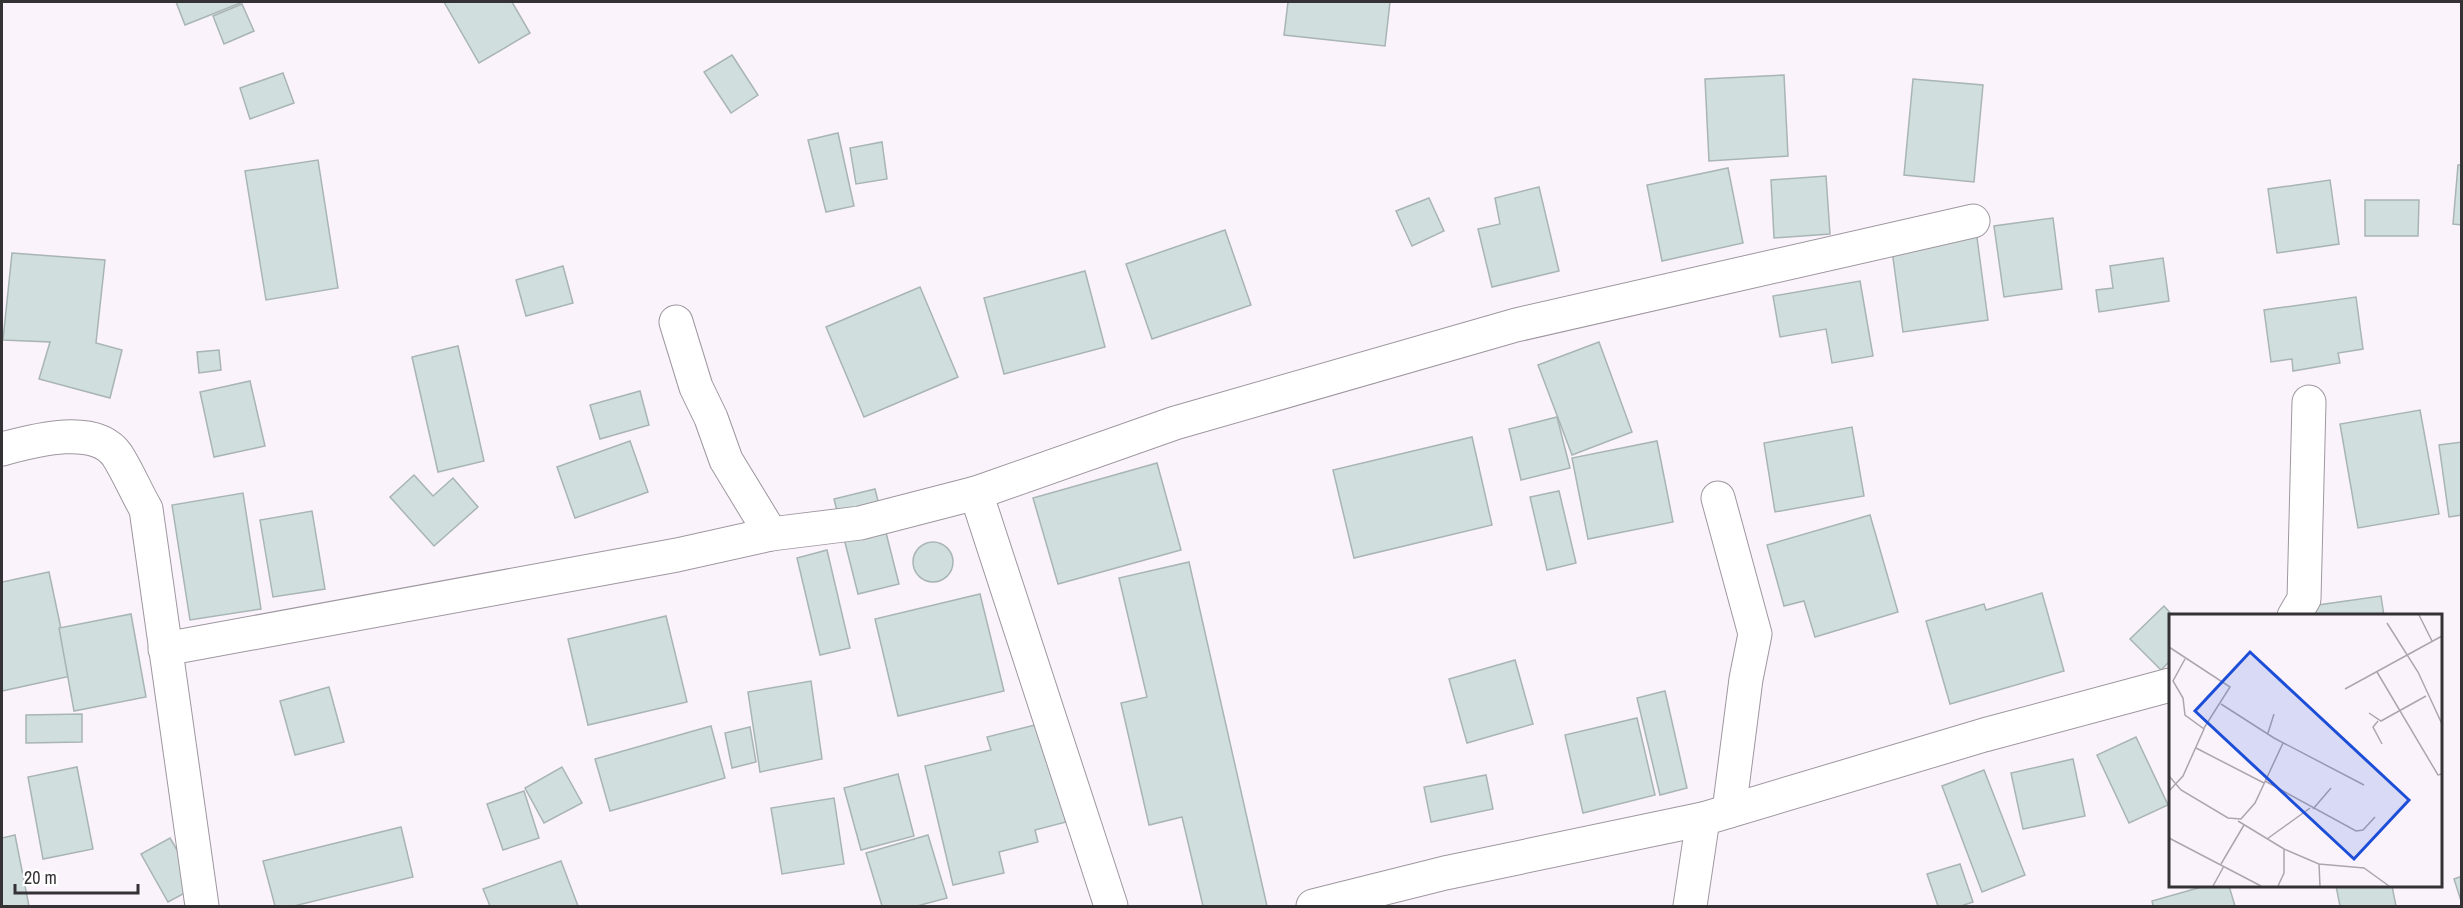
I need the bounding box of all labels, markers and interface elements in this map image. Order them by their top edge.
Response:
inset map [2169,614,2442,887]
scale bar [15,857,138,895]
text: 20 m [24,865,57,890]

